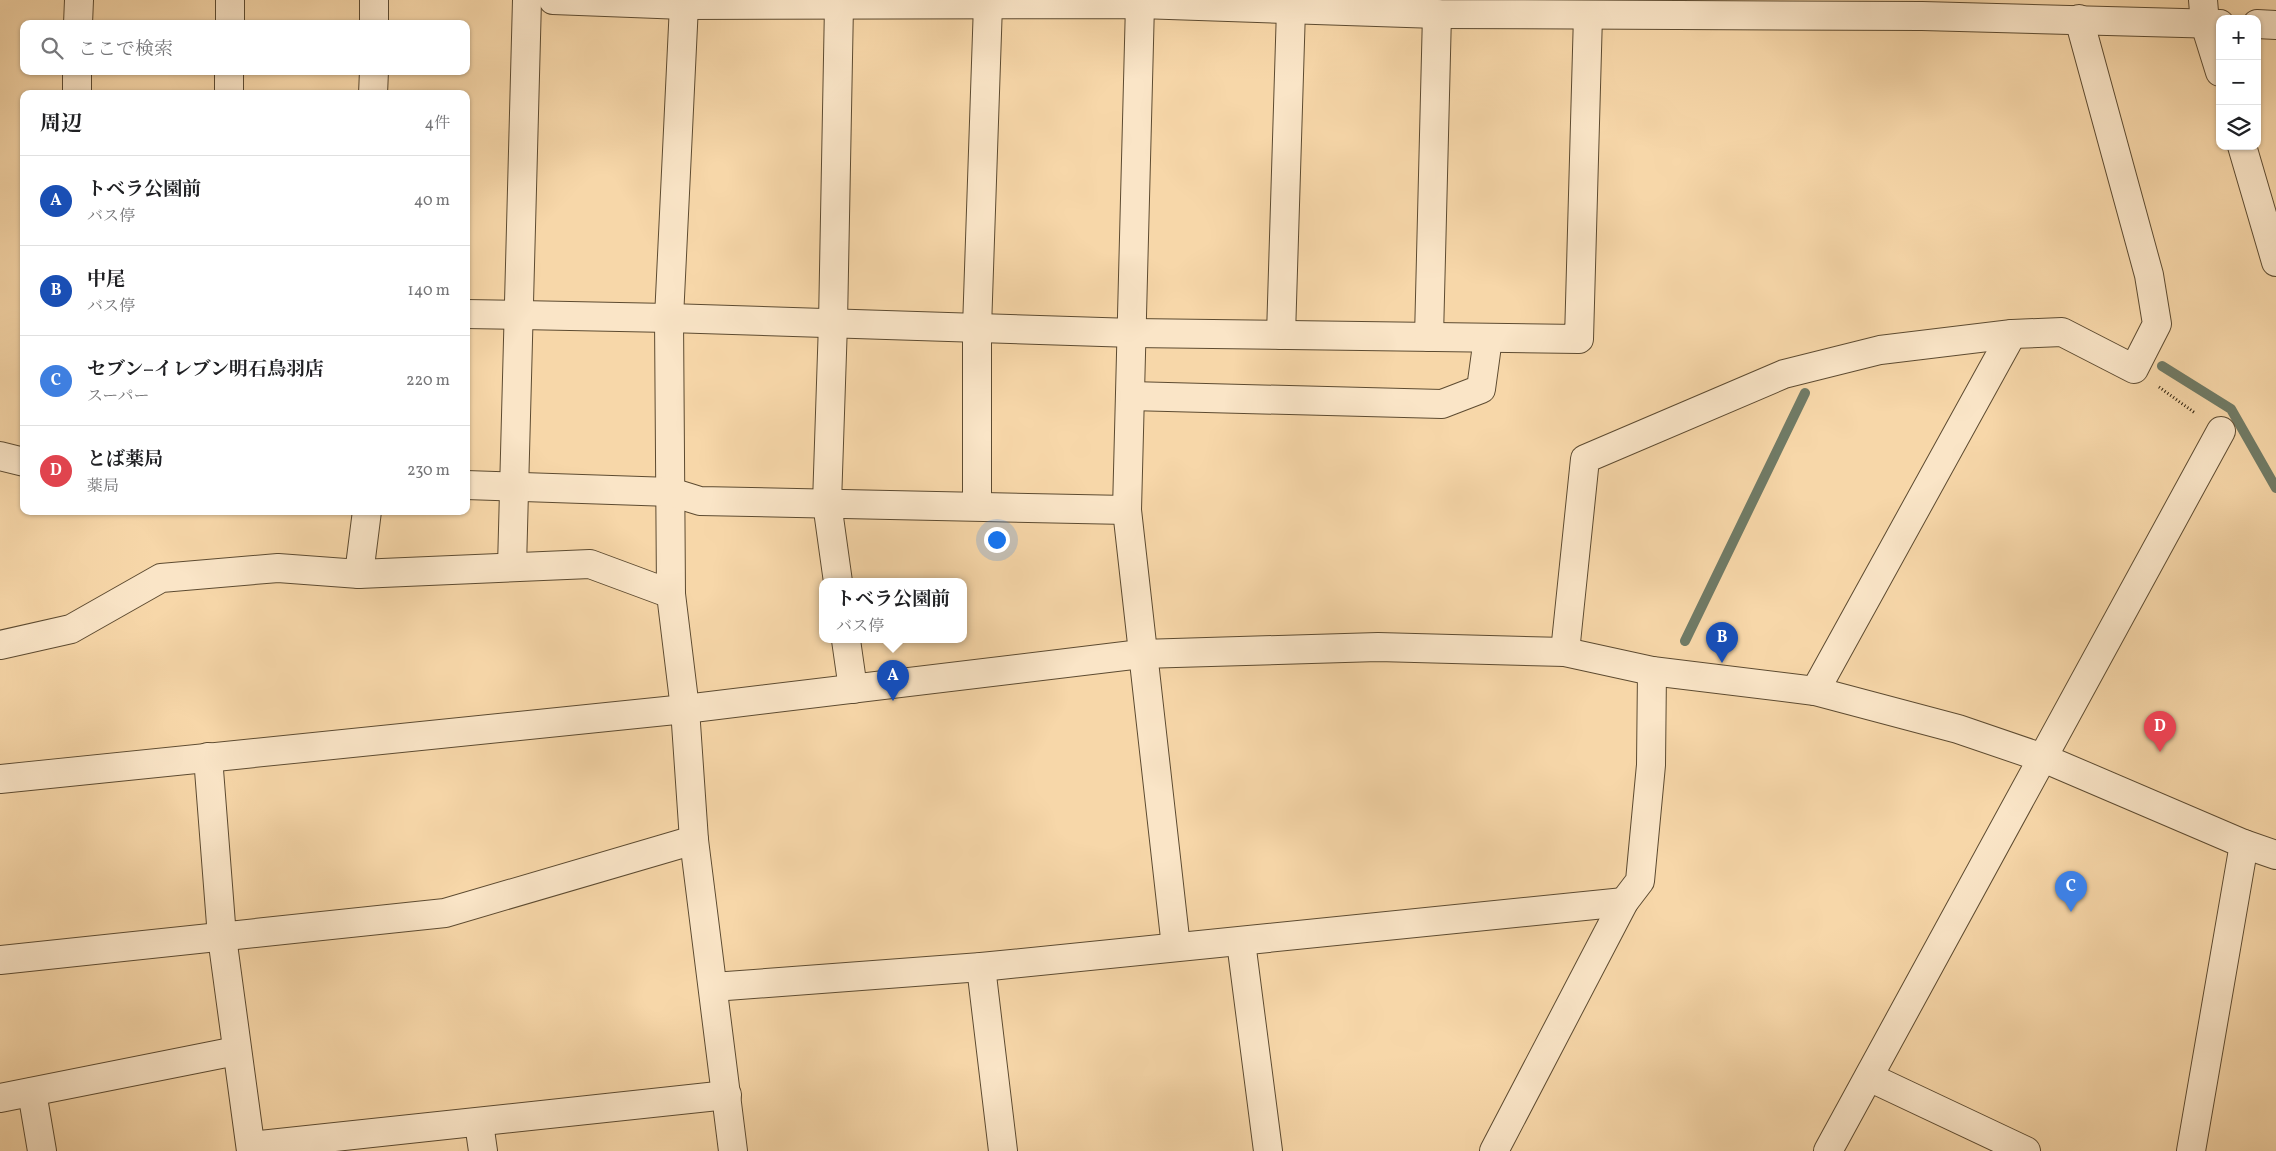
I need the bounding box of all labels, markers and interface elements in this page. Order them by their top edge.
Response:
map controls [2216,15,2261,150]
button: + [2216,15,2261,60]
search box [20,20,470,75]
icon: search [38,34,66,62]
text: ここで検索 [78,37,173,63]
button: − [2216,60,2261,105]
button: layers [2216,105,2261,150]
text: 周辺 [40,110,82,139]
text: 4件 [424,113,450,135]
text: トベラ公園前 [87,177,201,203]
text: A [50,190,62,212]
text: 40 m [414,190,450,212]
text: バス停 [87,206,135,228]
text: 中尾 [87,267,125,293]
text: B [51,280,61,302]
text: 140 m [408,280,450,302]
text: バス停 [87,296,135,318]
text: セブン−イレブン明石鳥羽店 [87,357,324,383]
text: C [51,370,61,392]
text: 220 m [406,370,450,392]
text: スーパー [87,386,149,408]
text: とば薬局 [87,447,163,473]
text: D [50,460,62,482]
text: 230 m [407,460,450,482]
text: 薬局 [87,476,119,498]
your location [984,527,1010,553]
popup [819,578,967,643]
text: トベラ公園前 [836,587,950,613]
text: バス停 [836,616,884,638]
pin: B [1706,622,1738,663]
pin: A [877,660,909,701]
pin: D [2144,711,2176,752]
pin: C [2055,871,2087,912]

